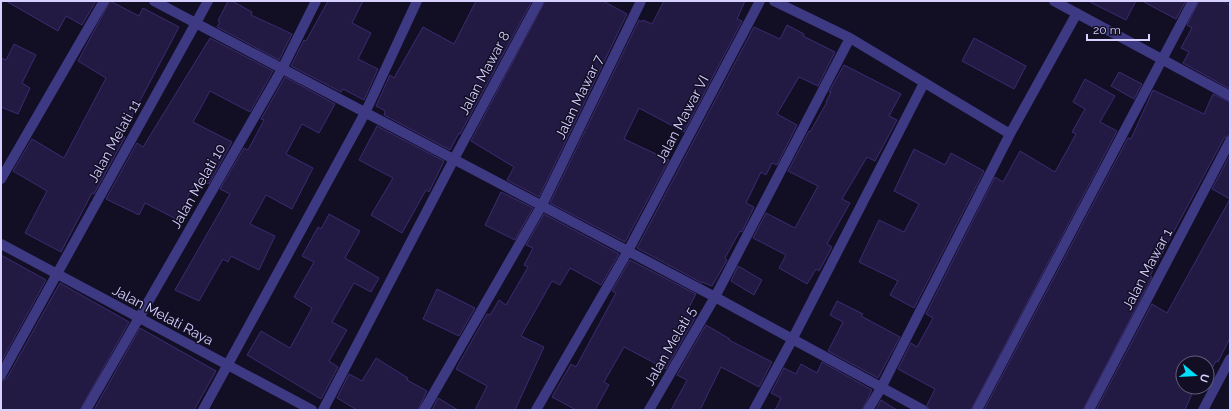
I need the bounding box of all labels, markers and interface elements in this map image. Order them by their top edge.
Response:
scale bar [1087,16,1149,42]
text: 20 m [1093,23,1121,37]
street label: Jalan Mawar 8 [455,28,513,118]
street label: Jalan Mawar 7 [552,52,606,142]
street label: Jalan Mawar VI [652,73,712,165]
street label: Jalan Melati 11 [85,97,143,185]
street label: Jalan Melati 10 [167,141,229,231]
street label: Jalan Mawar 1 [1119,226,1175,312]
street label: Jalan Melati Raya [110,282,216,348]
street label: Jalan Melati 5 [641,304,699,388]
north arrow [1175,355,1215,395]
text: U [1197,372,1211,384]

